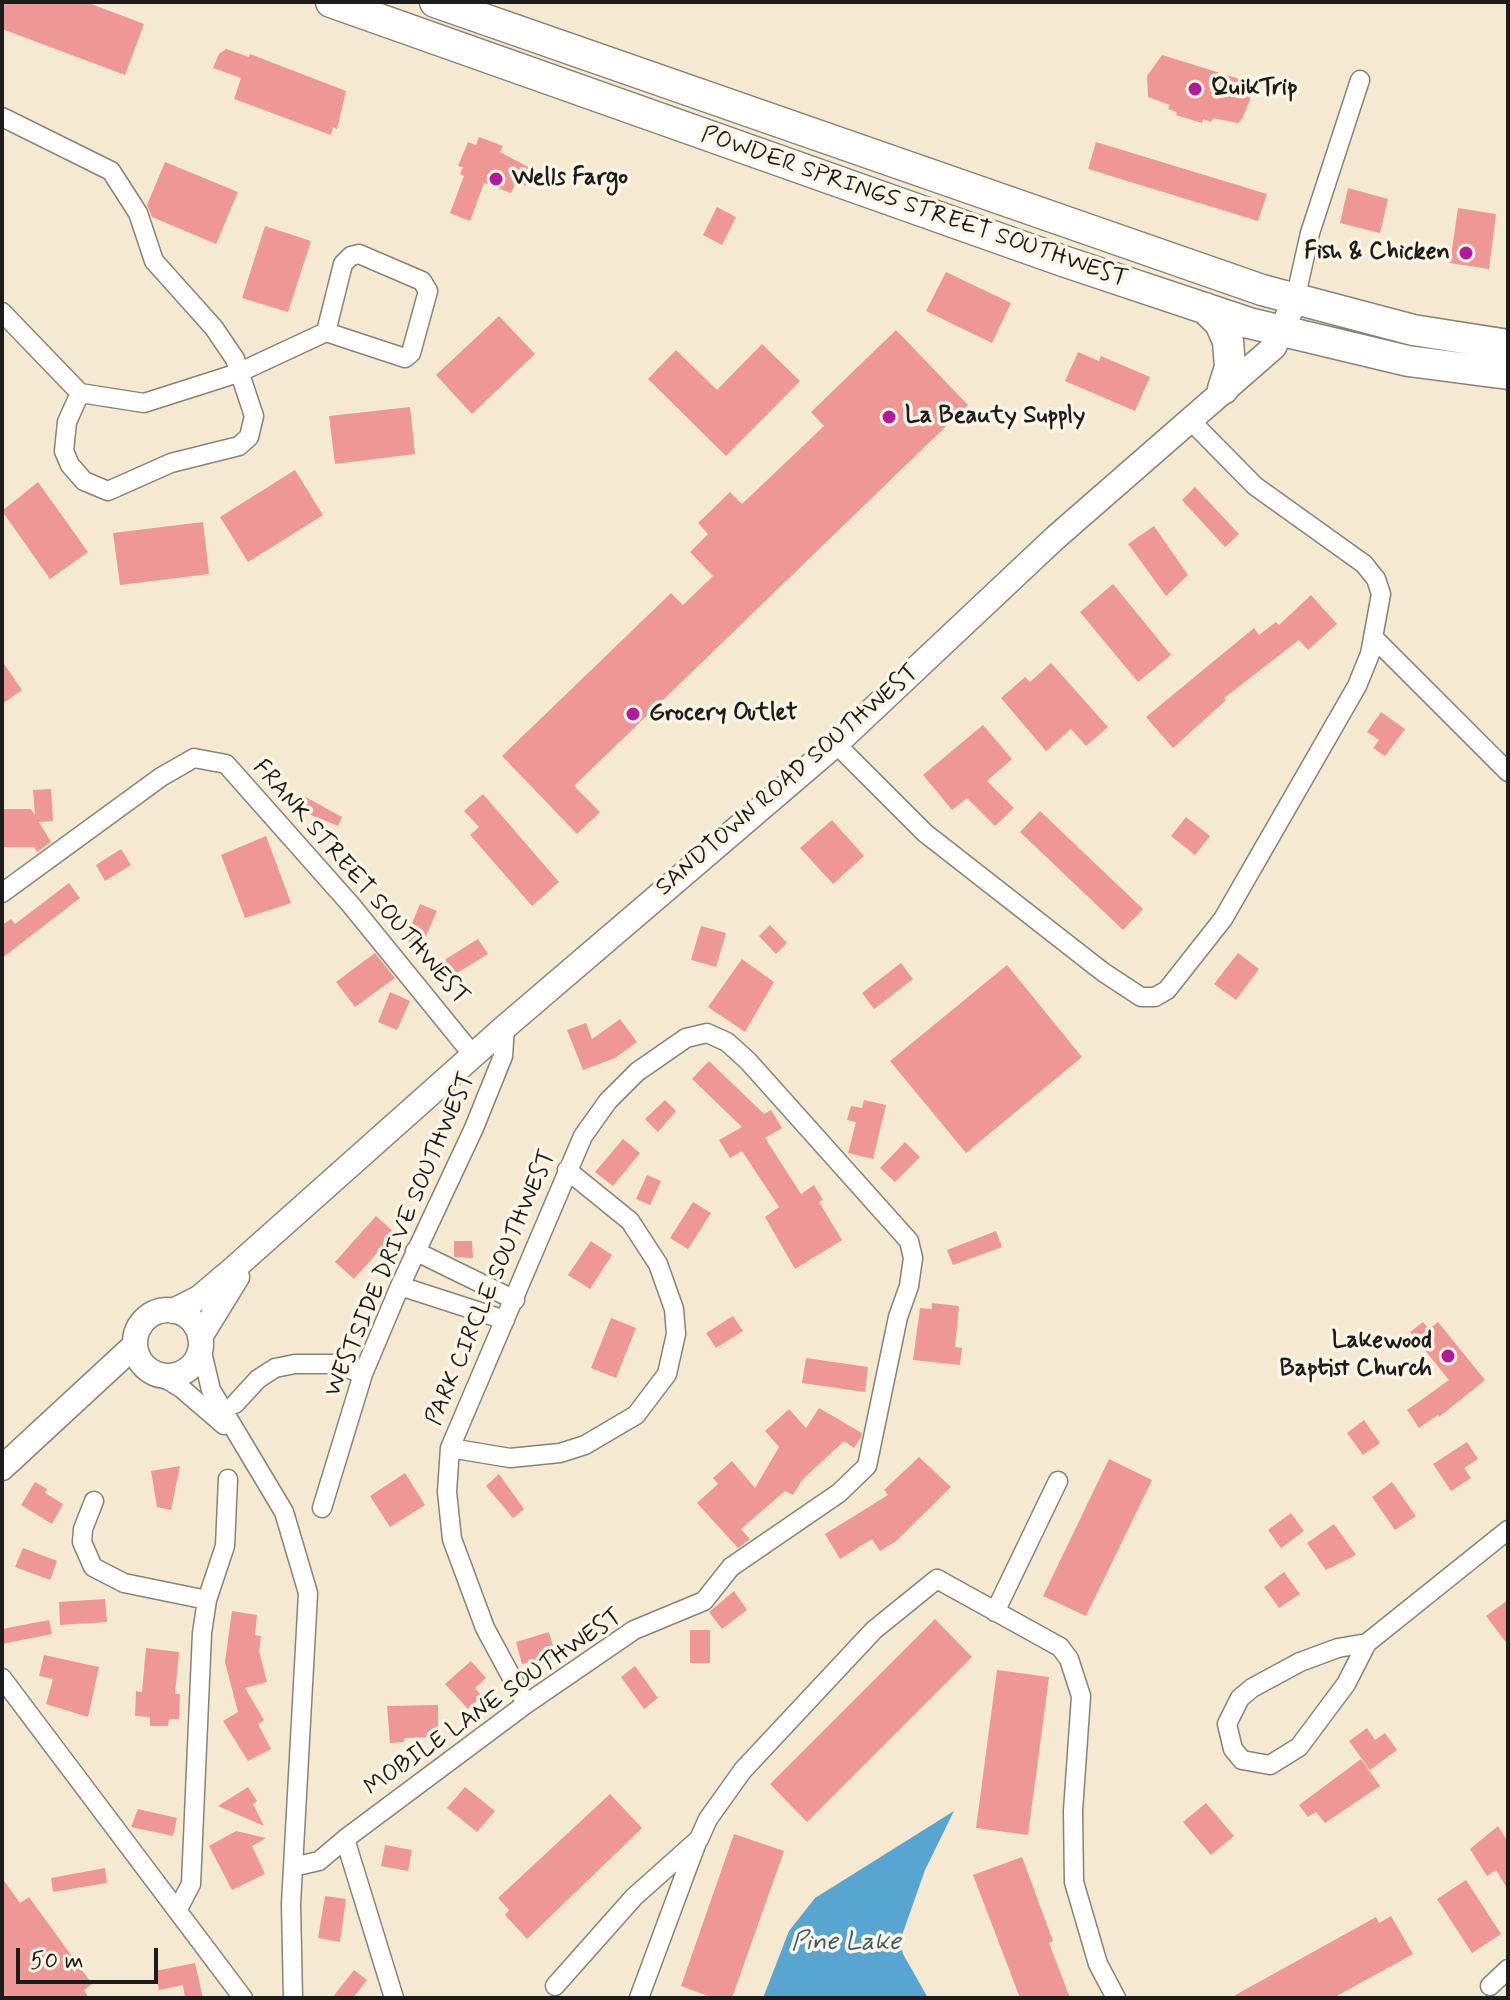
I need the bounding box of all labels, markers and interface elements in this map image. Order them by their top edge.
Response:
place label: QuikTrip [1211,75,1298,103]
marker: QuikTrip [1186,80,1204,98]
street label: POWDER SPRINGS STREET SOUTHWEST [697,121,1131,295]
place label: Wells Fargo [512,165,628,193]
marker: Wells Fargo [487,170,505,188]
place label: Fish & Chicken [1304,239,1450,267]
marker: Fish & Chicken [1457,244,1475,262]
place label: La Beauty Supply [905,403,1085,431]
marker: La Beauty Supply [880,408,898,426]
street label: SANDTOWN ROAD SOUTHWEST [651,659,925,903]
place label: Grocery Outlet [649,700,797,728]
marker: Grocery Outlet [624,705,642,723]
street label: FRANK STREET SOUTHWEST [246,754,474,1012]
street label: WESTSIDE DRIVE SOUTHWEST [319,1068,483,1402]
street label: PARK CIRCLE SOUTHWEST [421,1146,563,1430]
place label: Lakewood Baptist Church [1280,1328,1432,1384]
marker: Lakewood Baptist Church [1439,1347,1457,1365]
street label: MOBILE LANE SOUTHWEST [360,1603,628,1803]
water label: Pine Lake [791,1928,901,1960]
scale bar [20,1932,162,1982]
text: 50 m [30,1946,84,1977]

